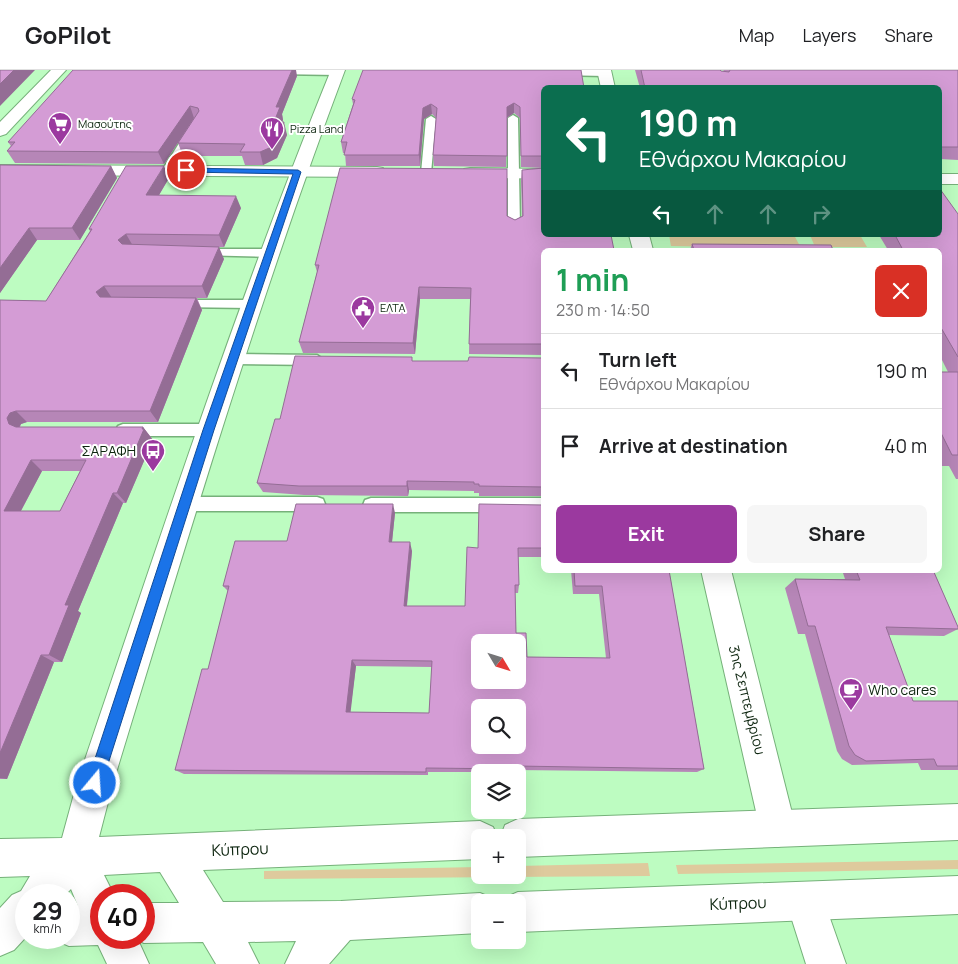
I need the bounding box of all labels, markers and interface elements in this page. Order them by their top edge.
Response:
text: GoPilot [25,18,111,51]
text: Map [739,23,774,47]
text: Layers [802,23,856,47]
text: Share [884,23,933,47]
text: 190 m [639,99,738,147]
icon: left [556,105,621,170]
supermarket icon: Μασούτης [47,111,73,145]
place label: Μασούτης [78,116,132,131]
restaurant icon: Pizza Land [259,116,285,150]
place label: Pizza Land [290,121,344,136]
text: Εθνάρχου Μακαρίου [639,144,847,174]
pin [165,149,207,191]
icon: arrive [172,156,200,184]
icon: left [648,200,676,228]
icon: ahead [701,200,729,228]
icon: ahead [754,200,782,228]
icon: right [807,200,835,228]
text: 1 min [556,259,629,300]
button: close [875,265,927,317]
public building icon: ΕΛΤΑ [350,295,376,329]
text: 230 m · 14:50 [556,299,650,321]
place label: ΕΛΤΑ [380,300,406,315]
text: Turn left [599,347,677,373]
icon: left [556,357,584,385]
text: 190 m [876,358,927,384]
text: Εθνάρχου Μακαρίου [599,373,750,395]
icon: arrive [556,432,584,460]
text: Arrive at destination [599,433,788,459]
text: 40 m [884,433,927,459]
bus stop icon: ΣΑΡΑΦΗ [140,438,166,472]
place label: ΣΑΡΑΦΗ [81,441,136,460]
button: Exit [556,505,737,563]
button: Share [747,505,927,563]
north arrow [471,634,526,689]
map controls [471,634,526,949]
street label: 3ης Σεπτεμβρίου [725,643,770,757]
cafe icon: Who cares [838,677,864,711]
place label: Who cares [868,680,936,699]
button: search [471,699,526,754]
position arrow [68,756,120,808]
button: layers [471,764,526,819]
button: + [471,829,526,884]
street label: Κύπρου [211,837,269,861]
speed limit sign: 40 [90,884,155,949]
street label: Κύπρου [709,891,767,915]
text: 29 [32,893,63,928]
button: − [471,894,526,949]
text: km/h [34,920,61,937]

